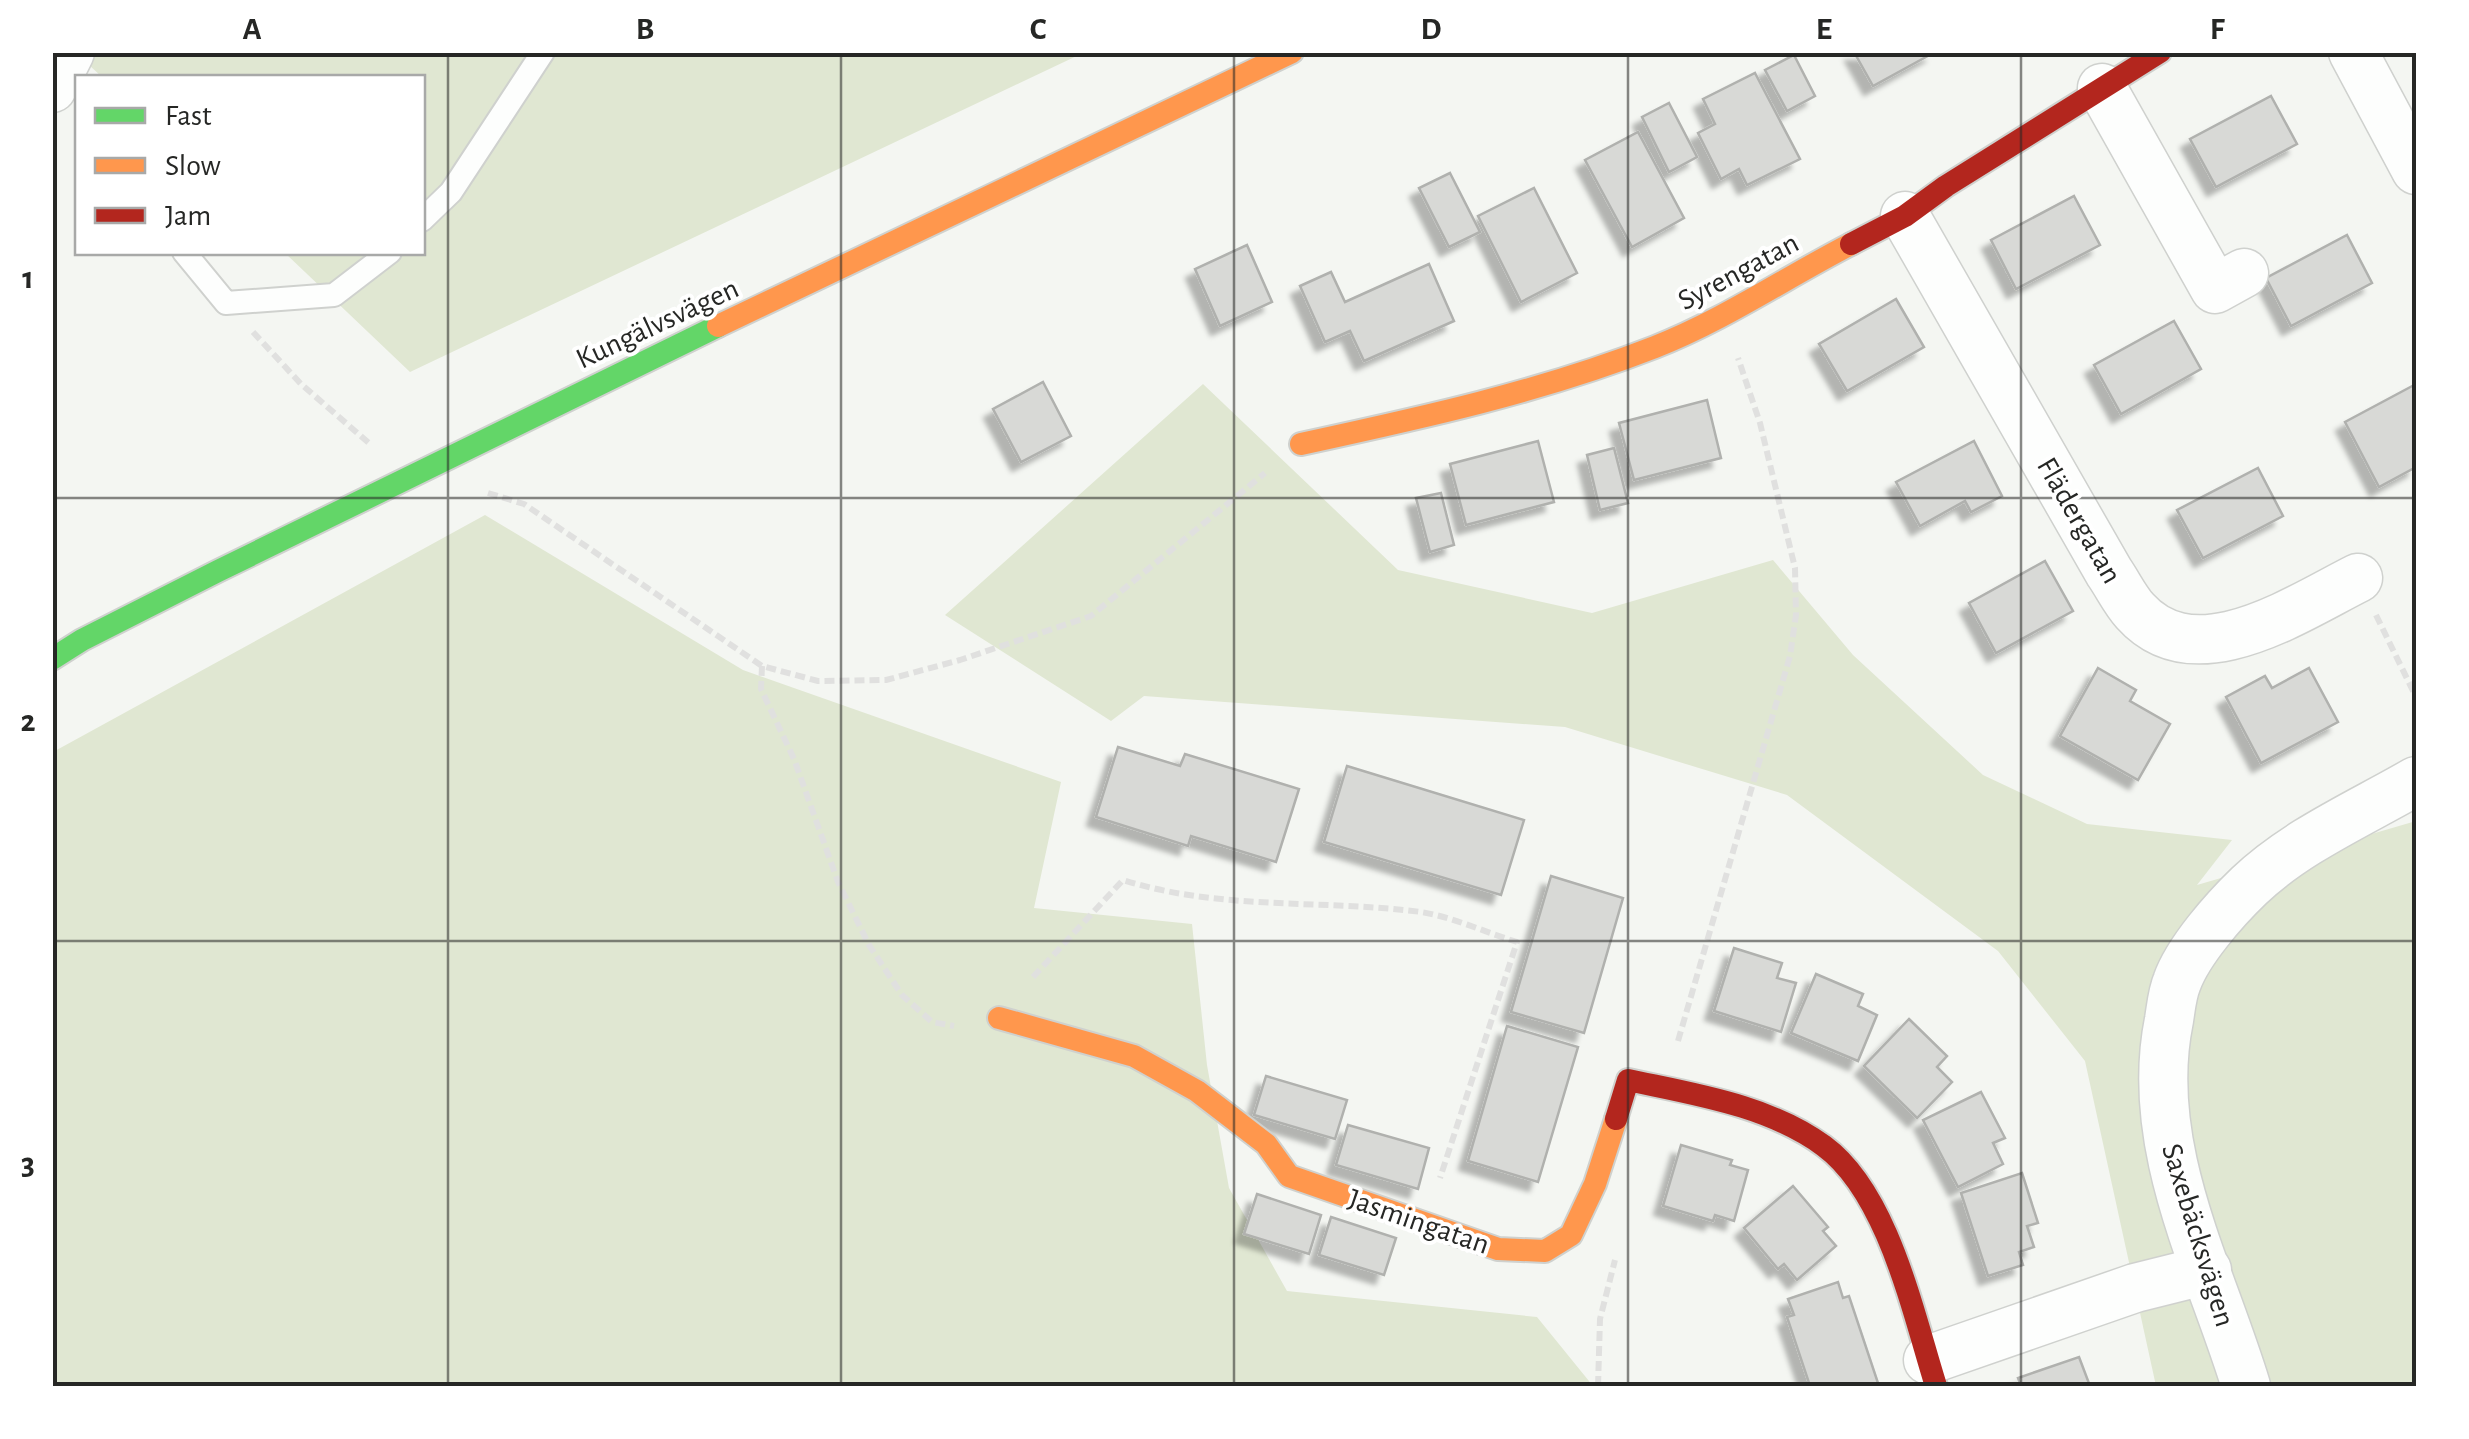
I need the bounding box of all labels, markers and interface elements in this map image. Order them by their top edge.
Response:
text: A [242,13,262,45]
text: B [636,13,654,45]
text: C [1030,13,1047,45]
text: D [1421,13,1442,45]
text: E [1816,13,1832,45]
text: F [2210,13,2226,45]
legend [75,75,425,255]
text: Fast [165,101,212,131]
text: Slow [165,151,221,181]
text: Jam [165,201,211,231]
street label: Syrengatan [1673,228,1804,316]
text: 1 [22,262,34,294]
street label: Kungälvsvägen [571,273,743,375]
street label: Flädergatan [2031,452,2127,589]
text: 2 [20,705,36,737]
street label: Saxebäcksvägen [2156,1140,2240,1330]
text: 3 [21,1148,35,1180]
street label: Jasmingatan [1344,1184,1493,1260]

